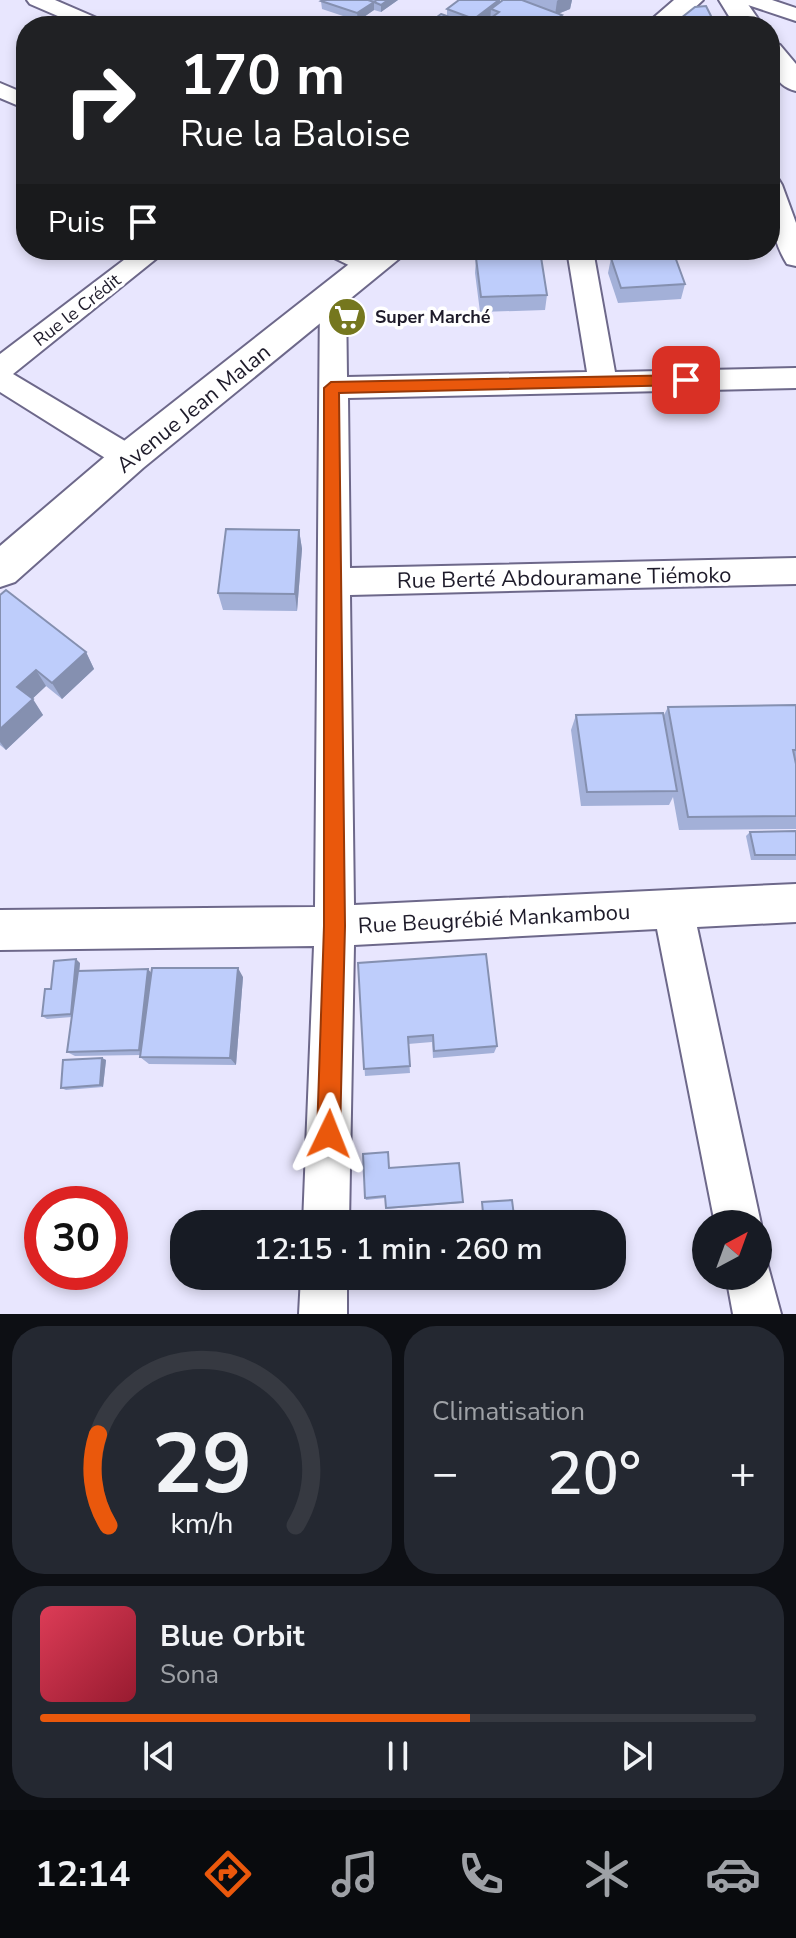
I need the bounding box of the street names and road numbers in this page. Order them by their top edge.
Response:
street label: Rue le Crédit [28,268,126,352]
street label: Avenue Jean Malan [110,337,277,480]
street label: Rue Berté Abdouramane Tiémoko [397,560,732,596]
street label: Rue Beugrébié Mankambou [357,897,631,941]

